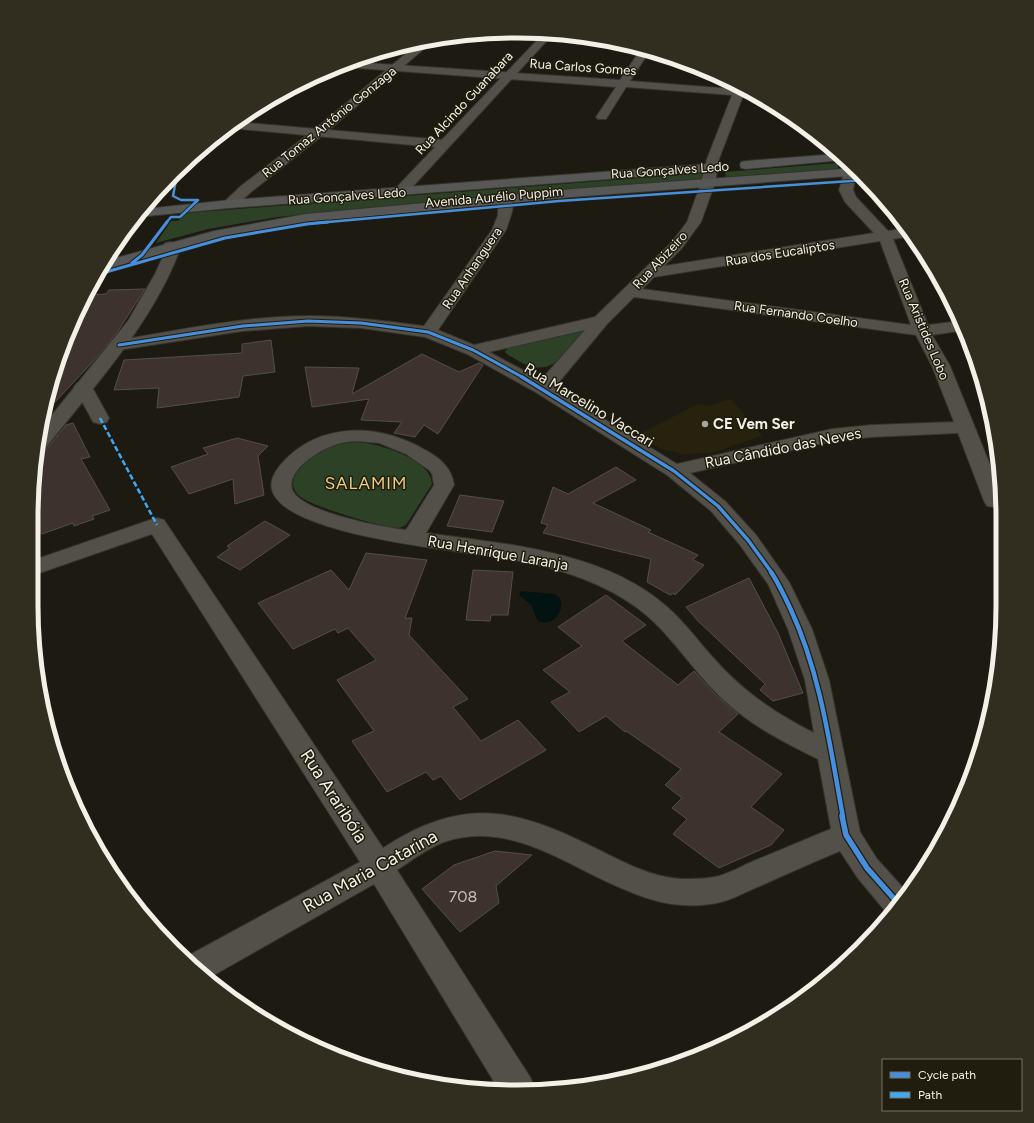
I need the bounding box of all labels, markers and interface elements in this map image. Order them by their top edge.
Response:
street label: Rua Alcindo Guanabara [412,48,516,158]
street label: Rua Carlos Gomes [529,56,637,78]
street label: Rua Tomaz Antônio Gonzaga [259,63,399,181]
street label: Rua Gonçalves Ledo [610,158,730,182]
street label: Avenida Aurélio Puppim [424,183,564,211]
street label: Rua Gonçalves Ledo [287,184,407,208]
street label: Rua Anhanguera [439,224,505,312]
street label: Rua Abizeiro [630,228,690,292]
street label: Rua dos Eucaliptos [724,237,836,269]
street label: Rua Aristides Lobo [896,276,952,382]
street label: Rua Fernando Coelho [733,298,859,330]
street label: Rua Marcelino Vaccari [521,359,657,451]
place label: CE Vem Ser [713,415,795,433]
marker: CE Vem Ser [700,419,710,429]
street label: Rua Cândido das Neves [703,424,863,472]
district label: SALAMIM [325,473,407,493]
street label: Rua Henrique Laranja [426,532,570,574]
street label: Rua Araribóia [296,745,372,847]
street label: Rua Maria Catarina [299,825,441,917]
house number: 708 [449,887,477,906]
legend [882,1059,1022,1111]
text: Cycle path [918,1068,976,1082]
text: Path [918,1088,942,1102]

